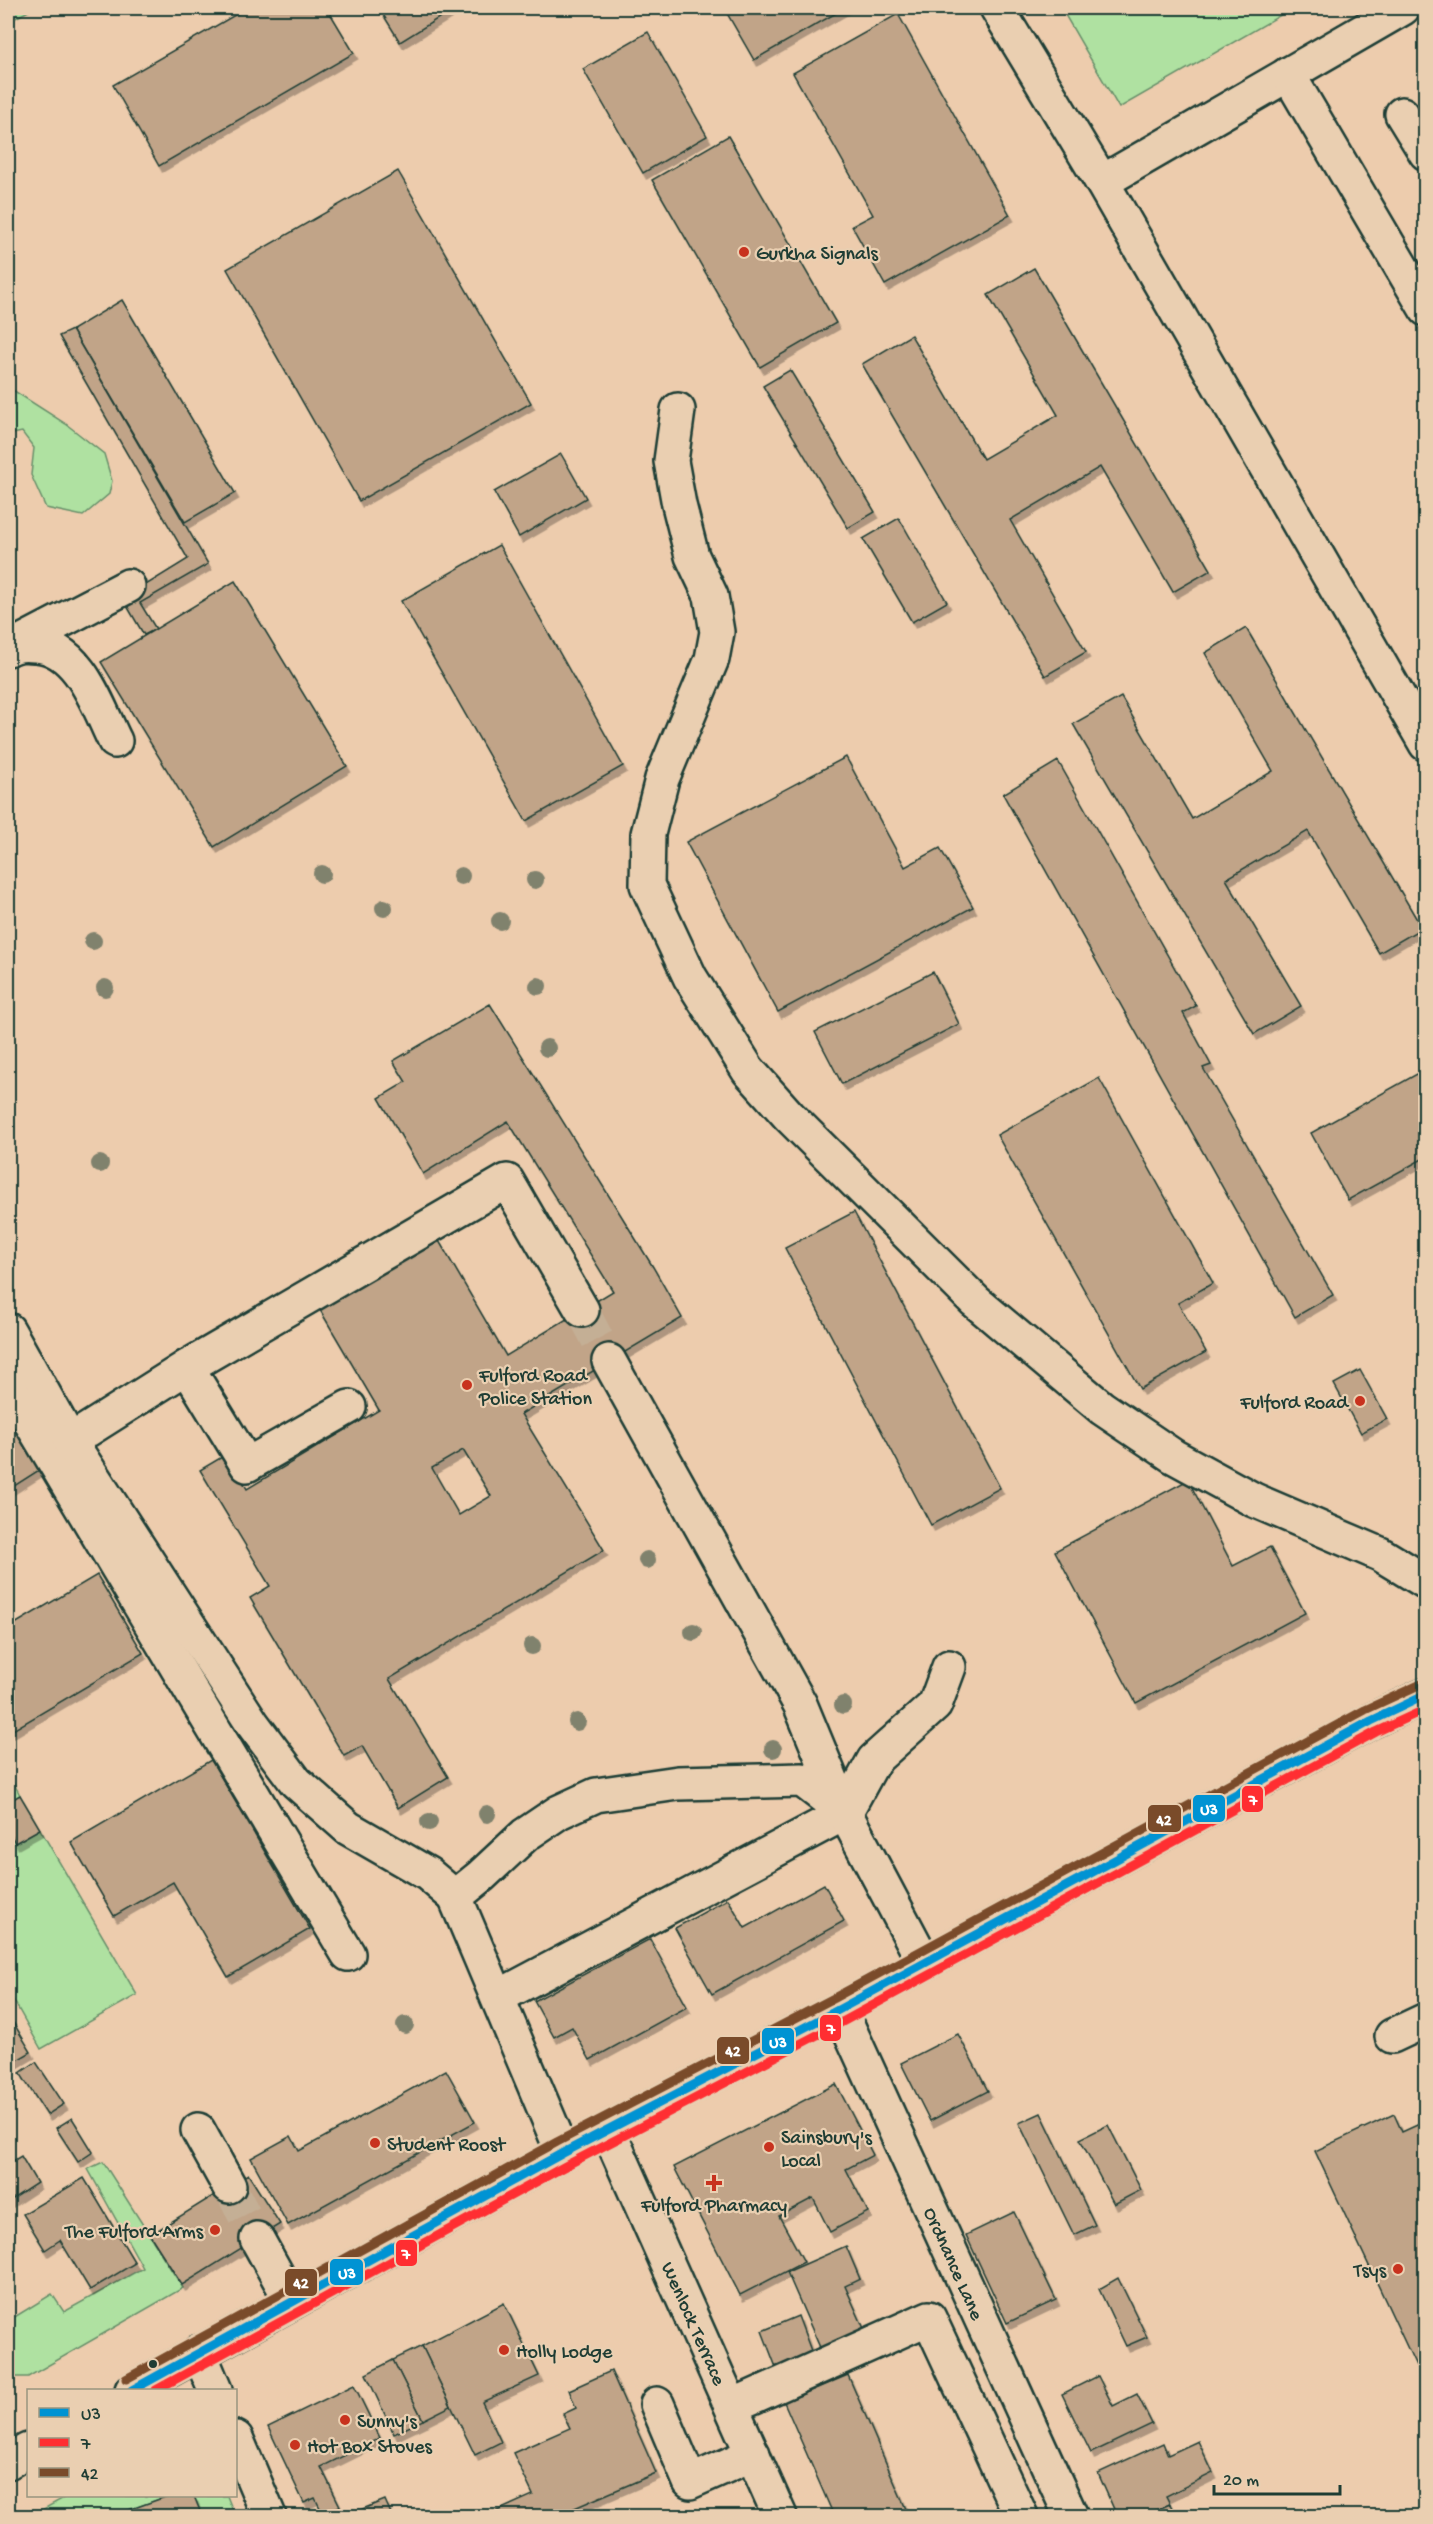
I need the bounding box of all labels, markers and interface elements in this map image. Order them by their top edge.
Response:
place label: Gurkha Signals [756,244,879,267]
marker: Gurkha Signals [737,245,751,259]
place label: Fulford Road Police Station [478,1366,592,1412]
marker: Fulford Road Police Station [460,1378,474,1392]
place label: Fulford Road [1239,1393,1350,1416]
marker: Fulford Road [1353,1394,1367,1408]
line badge: 7 [1241,1785,1264,1813]
text: 7 [1248,1793,1258,1812]
line badge: U3 [1192,1794,1226,1823]
text: U3 [1200,1802,1218,1821]
line badge: 42 [1147,1804,1182,1833]
text: 42 [1155,1813,1172,1832]
line badge: 7 [819,2014,842,2042]
text: 7 [826,2022,836,2041]
line badge: U3 [761,2027,795,2055]
text: U3 [769,2035,787,2054]
line badge: 42 [716,2036,750,2065]
text: 42 [724,2044,741,2063]
place label: Sainsbury's Local [781,2128,873,2174]
place label: Student Roost [387,2135,507,2158]
marker: Student Roost [368,2136,382,2150]
marker: Sainsbury's Local [762,2140,776,2154]
marker: Fulford Pharmacy [707,2176,721,2190]
place label: Fulford Pharmacy [640,2196,787,2219]
street label: Ordnance Lane [917,2204,987,2325]
place label: The Fulford Arms [64,2222,204,2245]
marker: The Fulford Arms [208,2223,222,2237]
line badge: 7 [395,2239,418,2267]
text: 7 [401,2247,411,2266]
line badge: U3 [329,2258,364,2286]
street label: Wenlock Terrace [654,2259,730,2390]
place label: Tsys [1353,2261,1387,2284]
marker: Tsys [1391,2262,1405,2276]
text: U3 [338,2266,356,2285]
line badge: 42 [284,2268,318,2297]
text: 42 [292,2276,309,2295]
place label: Holly Lodge [516,2342,613,2365]
marker: Holly Lodge [497,2343,511,2357]
unlabelled marker [147,2358,159,2370]
legend [27,2389,237,2497]
text: U3 [81,2405,101,2426]
place label: Sunny's [357,2412,418,2435]
marker: Sunny's [338,2413,352,2427]
text: 7 [80,2435,91,2456]
place label: Hot Box Stoves [307,2437,433,2460]
marker: Hot Box Stoves [288,2438,302,2452]
scale bar [1214,2458,1340,2496]
text: 42 [81,2465,99,2486]
text: 20 m [1223,2471,1259,2492]

